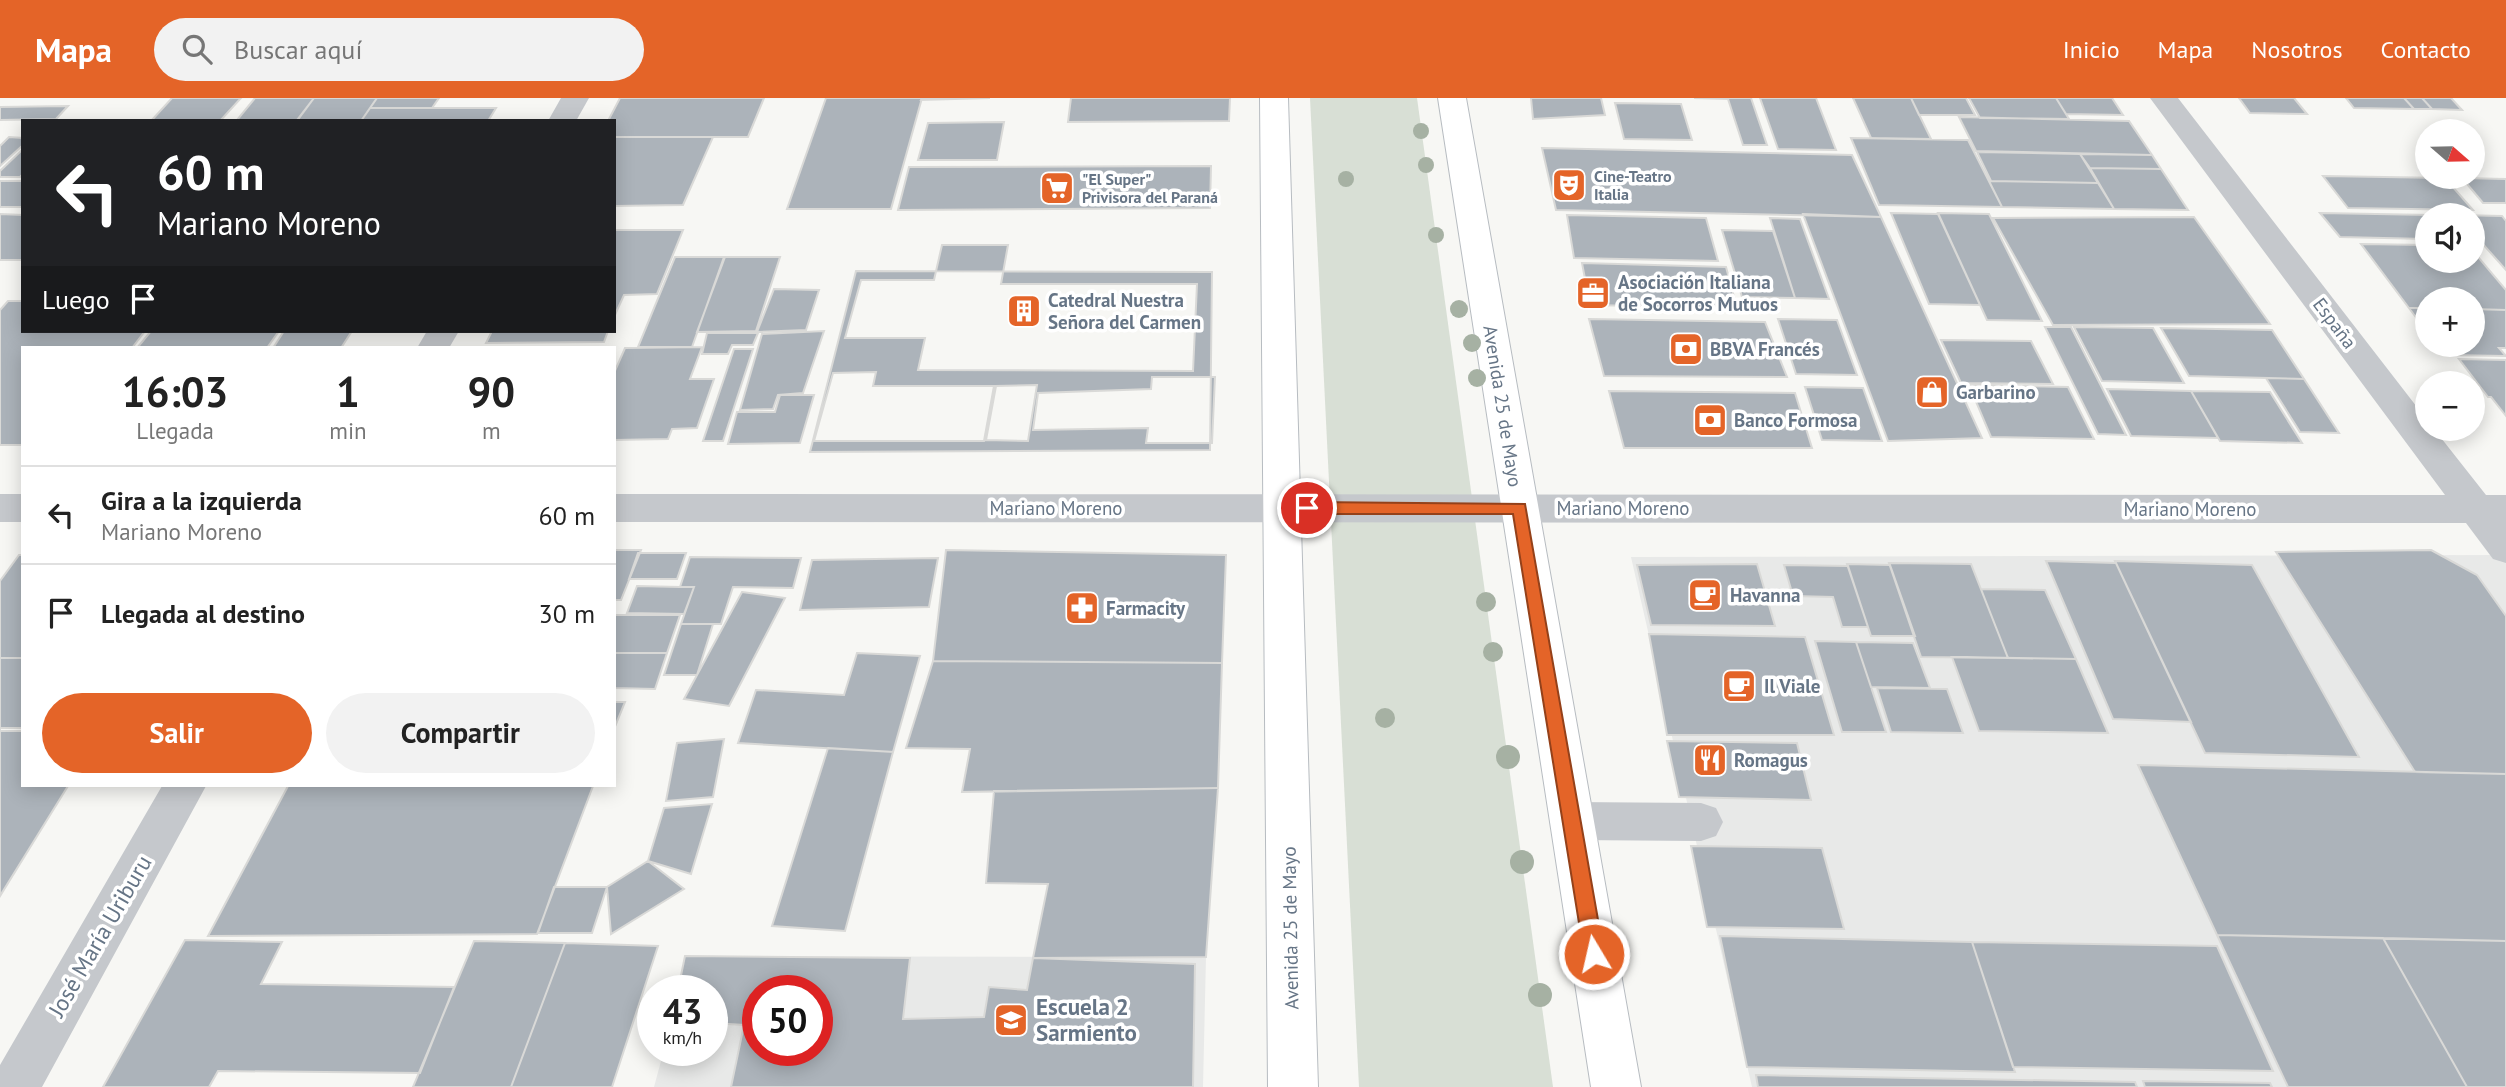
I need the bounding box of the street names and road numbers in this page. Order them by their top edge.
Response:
street label: España [2308,293,2362,353]
street label: Avenida 25 de Mayo [1478,323,1528,489]
street label: Mariano Moreno [990,496,1122,520]
street label: Mariano Moreno [1557,496,1689,520]
street label: Mariano Moreno [2124,497,2256,521]
street label: Avenida 25 de Mayo [1277,846,1303,1010]
street label: José María Uriburu [41,850,158,1023]

